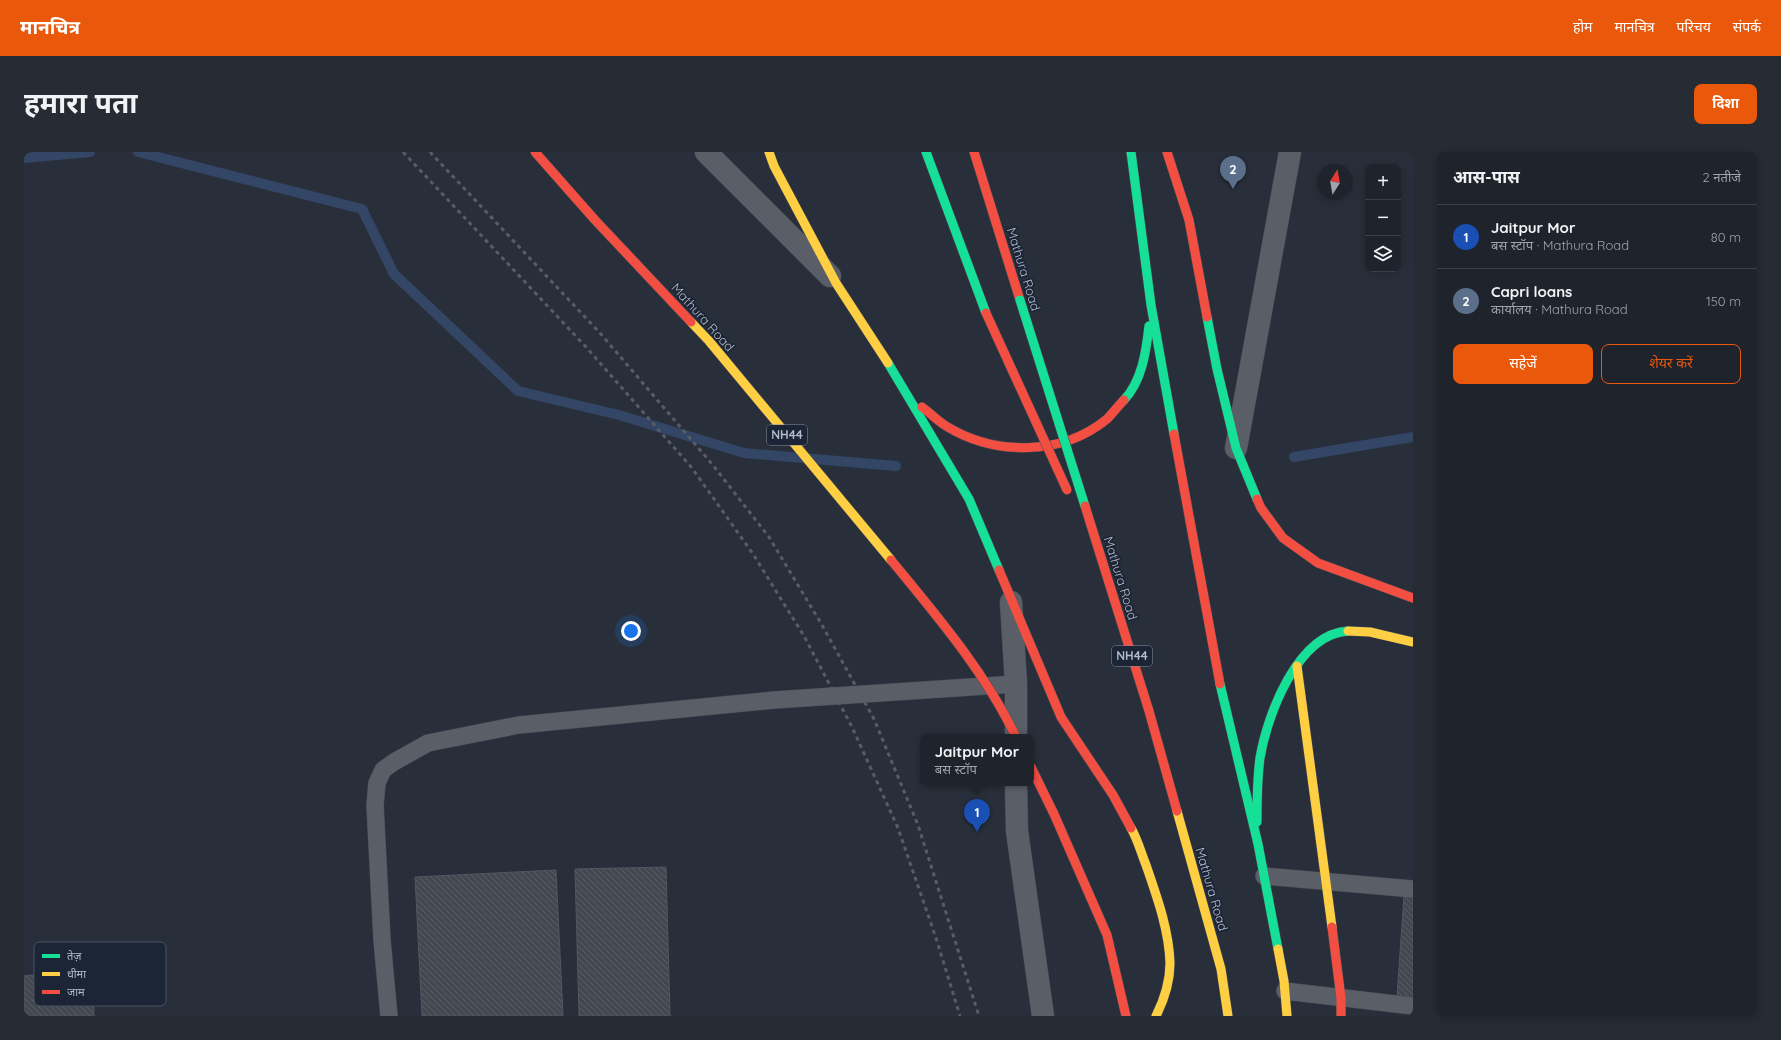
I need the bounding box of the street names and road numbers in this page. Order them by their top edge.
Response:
street label: Mathura Road [1004,225,1044,313]
street label: Mathura Road [668,280,738,354]
road number: NH44 [767,425,807,445]
street label: Mathura Road [1101,534,1141,622]
road number: NH44 [1112,646,1152,666]
street label: Mathura Road [1192,845,1232,933]

